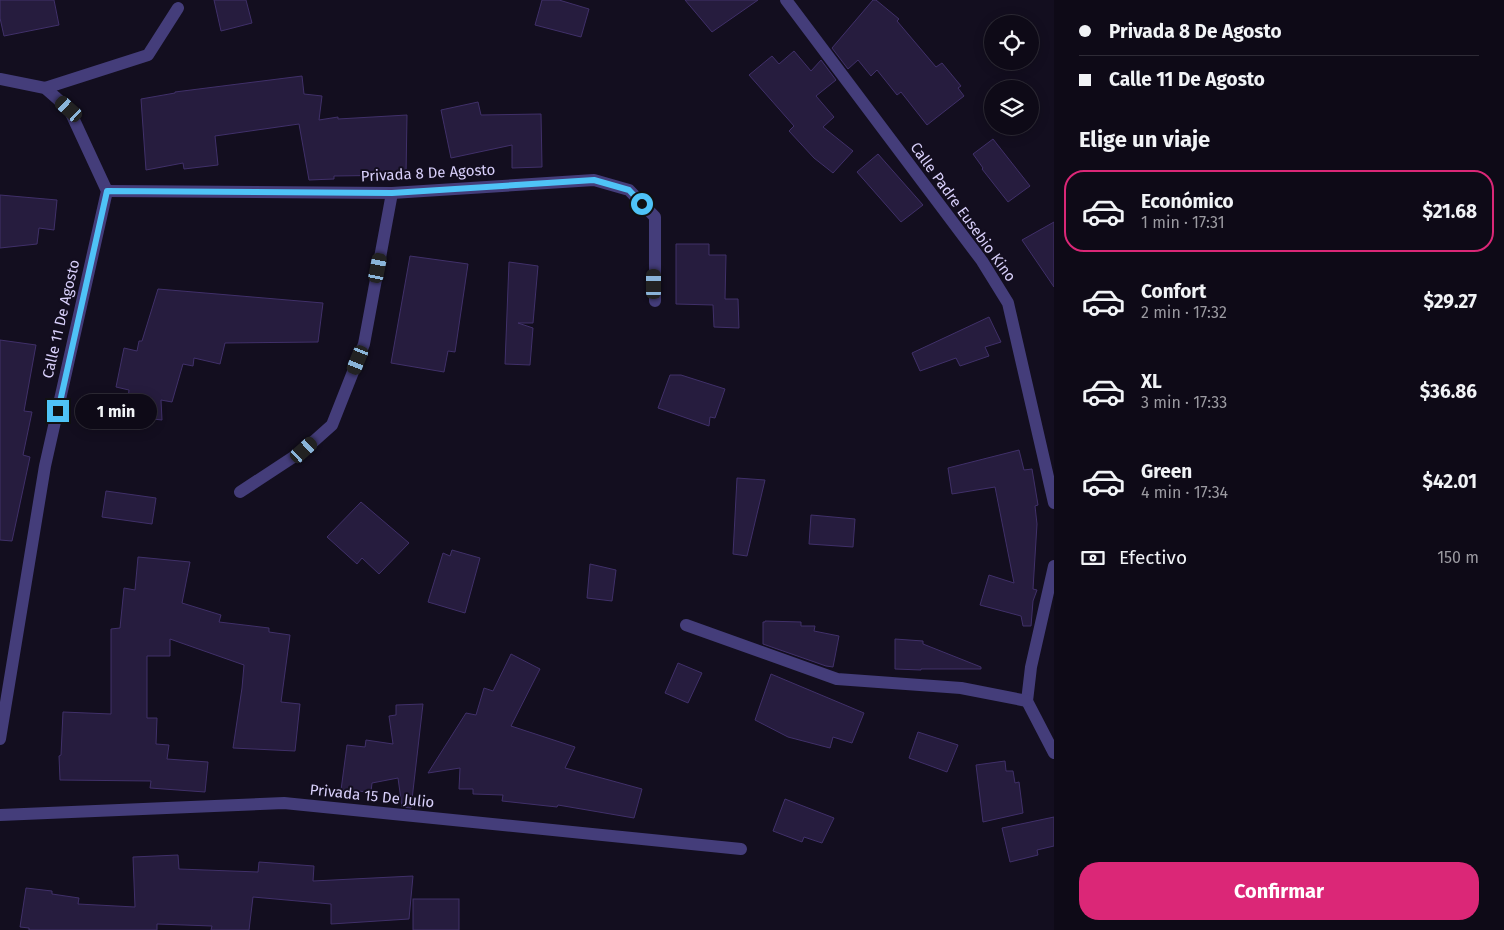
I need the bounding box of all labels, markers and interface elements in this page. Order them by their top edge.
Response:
map controls [984,15,1039,135]
button: locate [984,15,1039,70]
text: Privada 8 De Agosto [1109,20,1282,43]
text: Calle 11 De Agosto [1109,68,1265,91]
button: layers [984,80,1039,135]
car [52,93,85,125]
text: Elige un viaje [1079,126,1210,153]
street label: Calle Padre Eusebio Kino [906,139,1020,285]
street label: Privada 8 De Agosto [360,160,496,186]
icon: car [1081,189,1126,234]
text: Económico [1141,190,1234,213]
route start [631,193,653,215]
text: $21.68 [1422,200,1477,223]
text: 1 min · 17:31 [1141,213,1225,232]
car [367,252,388,284]
street label: Calle 11 De Agosto [39,258,83,380]
car [646,269,661,299]
icon: car [1081,279,1126,324]
text: Confort [1141,280,1206,303]
text: $29.27 [1423,290,1477,313]
text: 2 min · 17:32 [1141,303,1227,322]
car [345,343,370,377]
icon: car [1081,369,1126,414]
text: XL [1141,370,1162,393]
text: $36.86 [1420,380,1477,403]
text: 3 min · 17:33 [1141,393,1227,412]
callout: 1 min [76,394,158,428]
route end [47,400,69,422]
text: 1 min [97,402,135,421]
car [287,434,320,466]
icon: car [1081,459,1126,504]
text: Green [1141,460,1192,483]
text: $42.01 [1423,470,1477,493]
text: 4 min · 17:34 [1141,483,1228,502]
icon: cash [1079,544,1107,572]
text: Efectivo [1119,546,1187,569]
text: 150 m [1437,548,1479,567]
street label: Privada 15 De Julio [309,780,435,812]
button: Confirmar [1079,862,1479,920]

